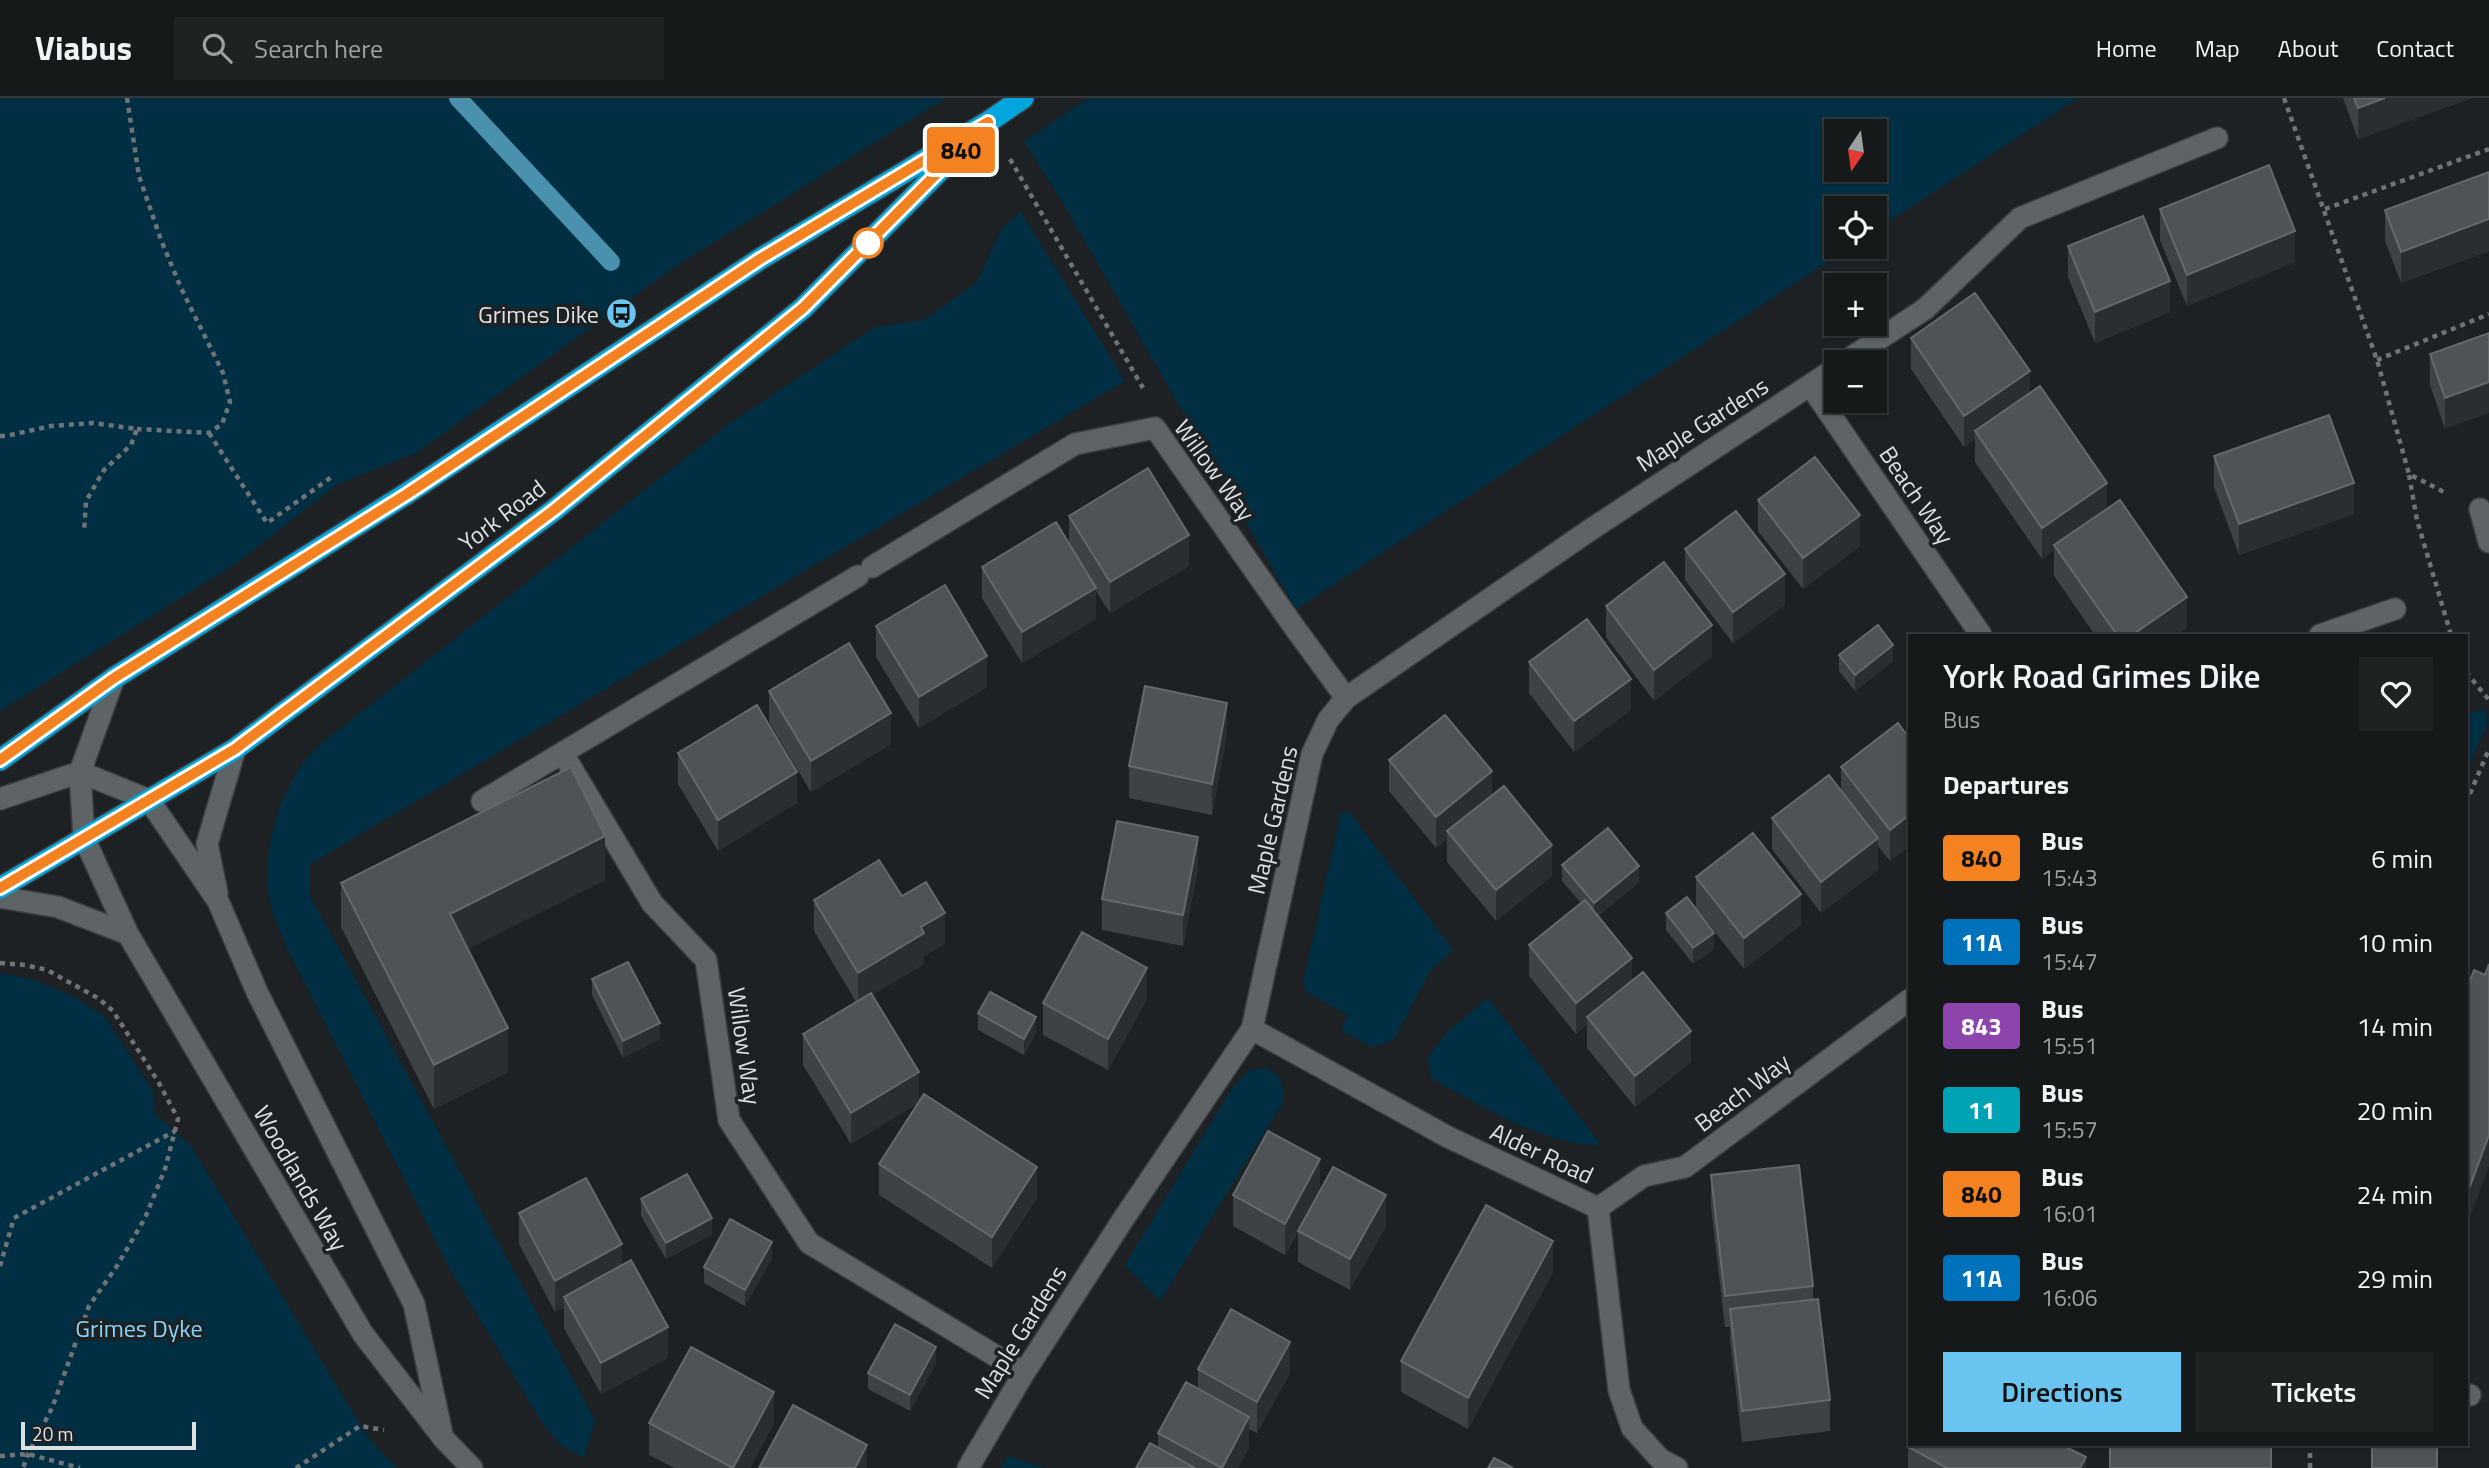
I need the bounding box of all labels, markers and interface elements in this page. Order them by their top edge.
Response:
search box [174,17,664,80]
text: Viabus [35,23,132,73]
icon: search [198,29,236,67]
text: Search here [254,29,383,68]
text: Home [2096,30,2157,66]
text: Map [2195,30,2240,66]
text: About [2278,30,2338,66]
text: Contact [2376,30,2454,66]
north arrow [1824,119,1886,182]
map controls [1824,119,1887,413]
line badge: 840 [921,127,1001,173]
text: 840 [941,132,981,168]
button: locate [1824,196,1887,259]
unlabelled marker [853,228,883,258]
button: + [1824,273,1887,336]
place label: Grimes Dike [478,296,599,332]
bus stop icon: Grimes Dike [605,297,639,331]
button: − [1824,350,1887,413]
street label: Maple Gardens [1629,368,1775,480]
street label: Willow Way [1166,412,1265,529]
street label: Beach Way [1871,439,1963,552]
street label: York Road [451,470,553,560]
text: York Road Grimes Dike [1943,651,2261,701]
button: heart [2359,657,2433,731]
text: Bus [1943,702,1980,737]
street label: Maple Gardens [1237,742,1307,898]
text: Departures [1943,765,2069,804]
text: Bus [2041,821,2083,860]
text: 6 min [2371,839,2433,878]
text: 840 [1961,840,2002,876]
text: 15:43 [2041,860,2098,895]
text: Bus [2041,905,2083,944]
text: 10 min [2357,923,2433,962]
text: 11A [1961,924,2002,960]
text: 15:47 [2041,944,2098,979]
street label: Willow Way [719,985,771,1107]
text: Bus [2041,989,2083,1028]
text: 14 min [2357,1007,2433,1046]
text: 843 [1961,1008,2002,1044]
text: 15:51 [2041,1028,2098,1063]
street label: Beach Way [1686,1044,1798,1140]
text: Bus [2041,1073,2083,1112]
text: 20 min [2357,1091,2433,1130]
text: 11 [1968,1092,1995,1128]
street label: Woodlands Way [245,1098,357,1258]
text: 15:57 [2041,1112,2098,1147]
street label: Alder Road [1484,1113,1600,1193]
text: Bus [2041,1157,2083,1196]
text: 24 min [2357,1175,2433,1214]
text: 840 [1961,1176,2002,1212]
text: 16:01 [2041,1196,2098,1231]
text: Bus [2041,1241,2083,1280]
street label: Maple Gardens [965,1258,1075,1406]
text: 29 min [2357,1259,2433,1298]
text: 11A [1961,1260,2002,1296]
text: 16:06 [2041,1280,2098,1315]
park label: Grimes Dyke [75,1310,203,1346]
button: Directions [1943,1352,2181,1432]
button: Tickets [2195,1352,2433,1432]
scale bar [21,1419,196,1451]
text: 20 m [32,1419,73,1448]

